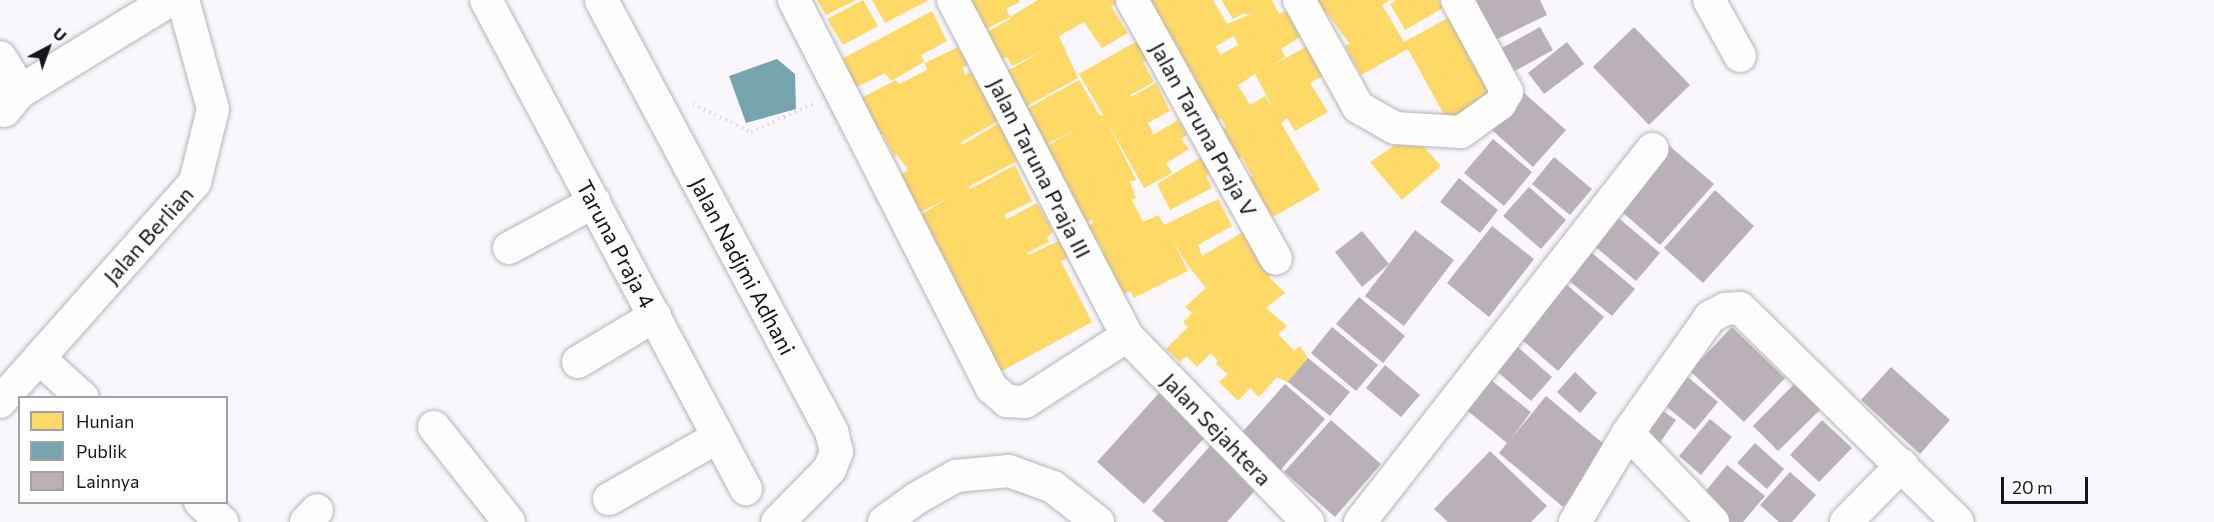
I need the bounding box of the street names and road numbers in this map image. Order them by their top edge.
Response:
street label: Jalan Taruna Praja V [1145,37,1263,221]
street label: Jalan Taruna Praja III [983,74,1097,262]
street label: Jalan Nadjmi Adhani [685,173,801,359]
street label: Taruna Praja 4 [571,175,661,313]
street label: Jalan Berlian [97,181,199,289]
street label: Jalan Sejahtera [1157,367,1277,491]

